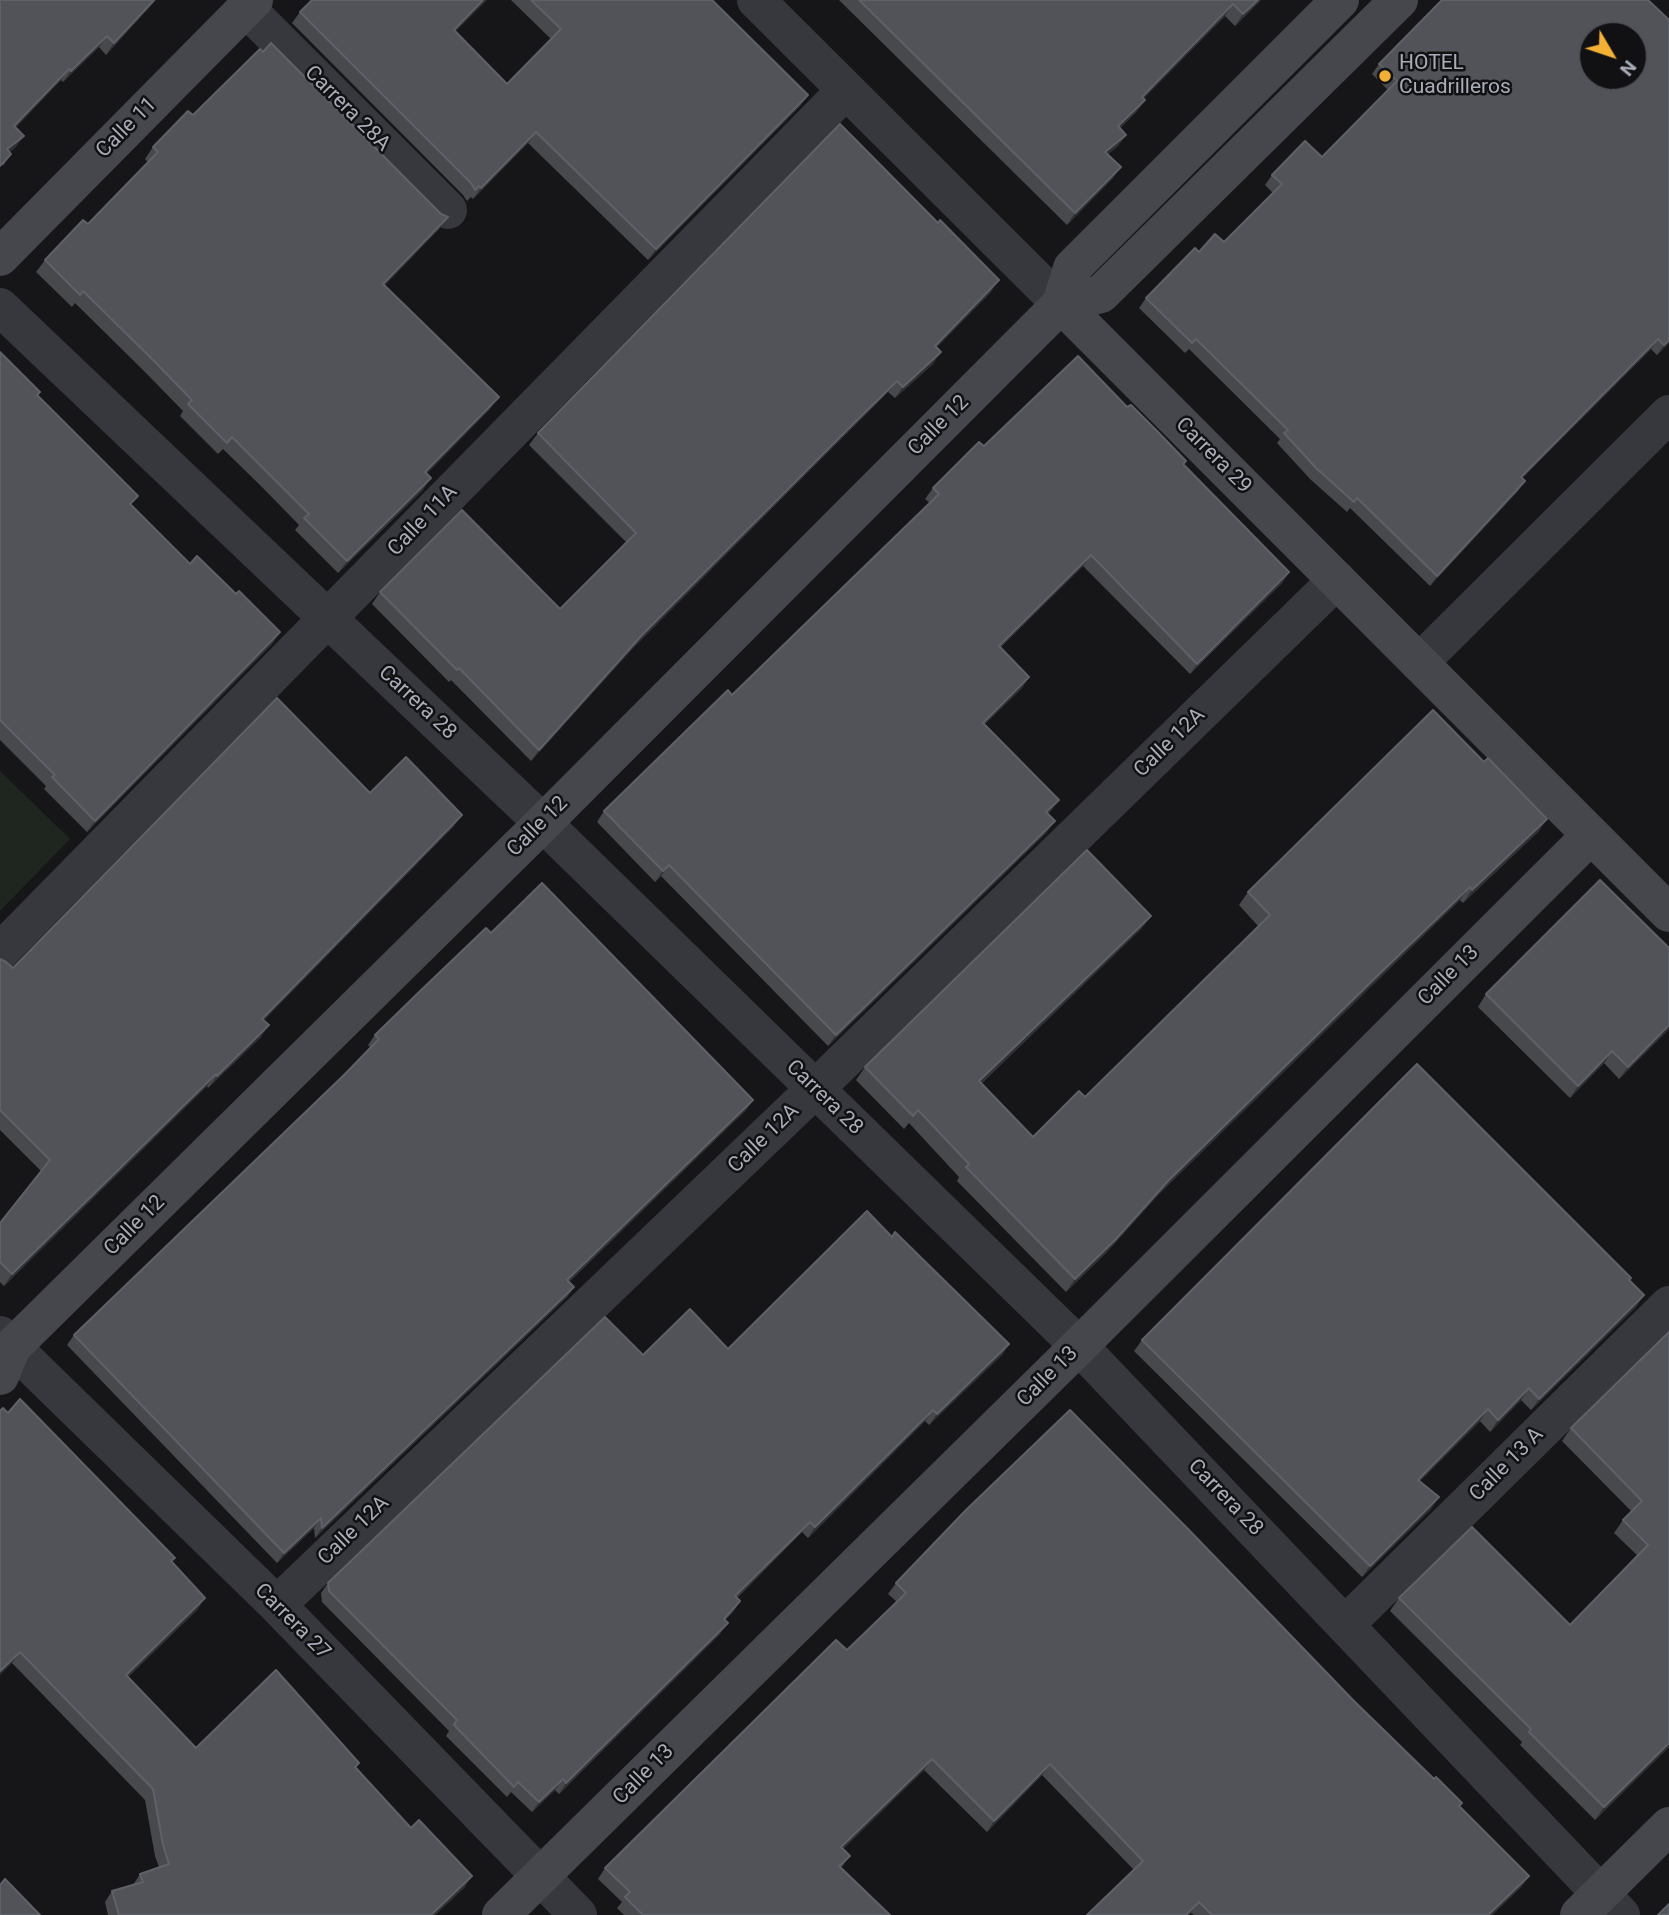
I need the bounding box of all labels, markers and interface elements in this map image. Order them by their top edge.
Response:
north arrow [1578,21,1648,91]
place label: HOTEL Cuadrilleros [1399,51,1511,101]
text: N [1615,56,1641,81]
street label: Carrera 28A [299,61,395,157]
marker: HOTEL Cuadrilleros [1377,68,1393,84]
street label: Calle 11 [91,92,163,164]
street label: Calle 12 [903,390,975,462]
street label: Carrera 29 [1170,413,1256,499]
street label: Calle 11A [383,480,463,562]
street label: Carrera 28 [373,661,461,745]
street label: Calle 12A [1129,703,1211,783]
street label: Calle 12 [502,791,574,863]
street label: Calle 13 [1413,940,1485,1012]
street label: Carrera 28 [780,1055,868,1141]
street label: Calle 12A [723,1099,805,1179]
street label: Calle 12 [99,1190,171,1262]
street label: Calle 13 [1012,1341,1084,1413]
street label: Calle 13 A [1465,1423,1549,1507]
street label: Carrera 28 [1182,1454,1268,1542]
street label: Calle 12A [313,1491,395,1571]
street label: Carrera 27 [249,1579,335,1665]
street label: Calle 13 [608,1739,680,1811]

